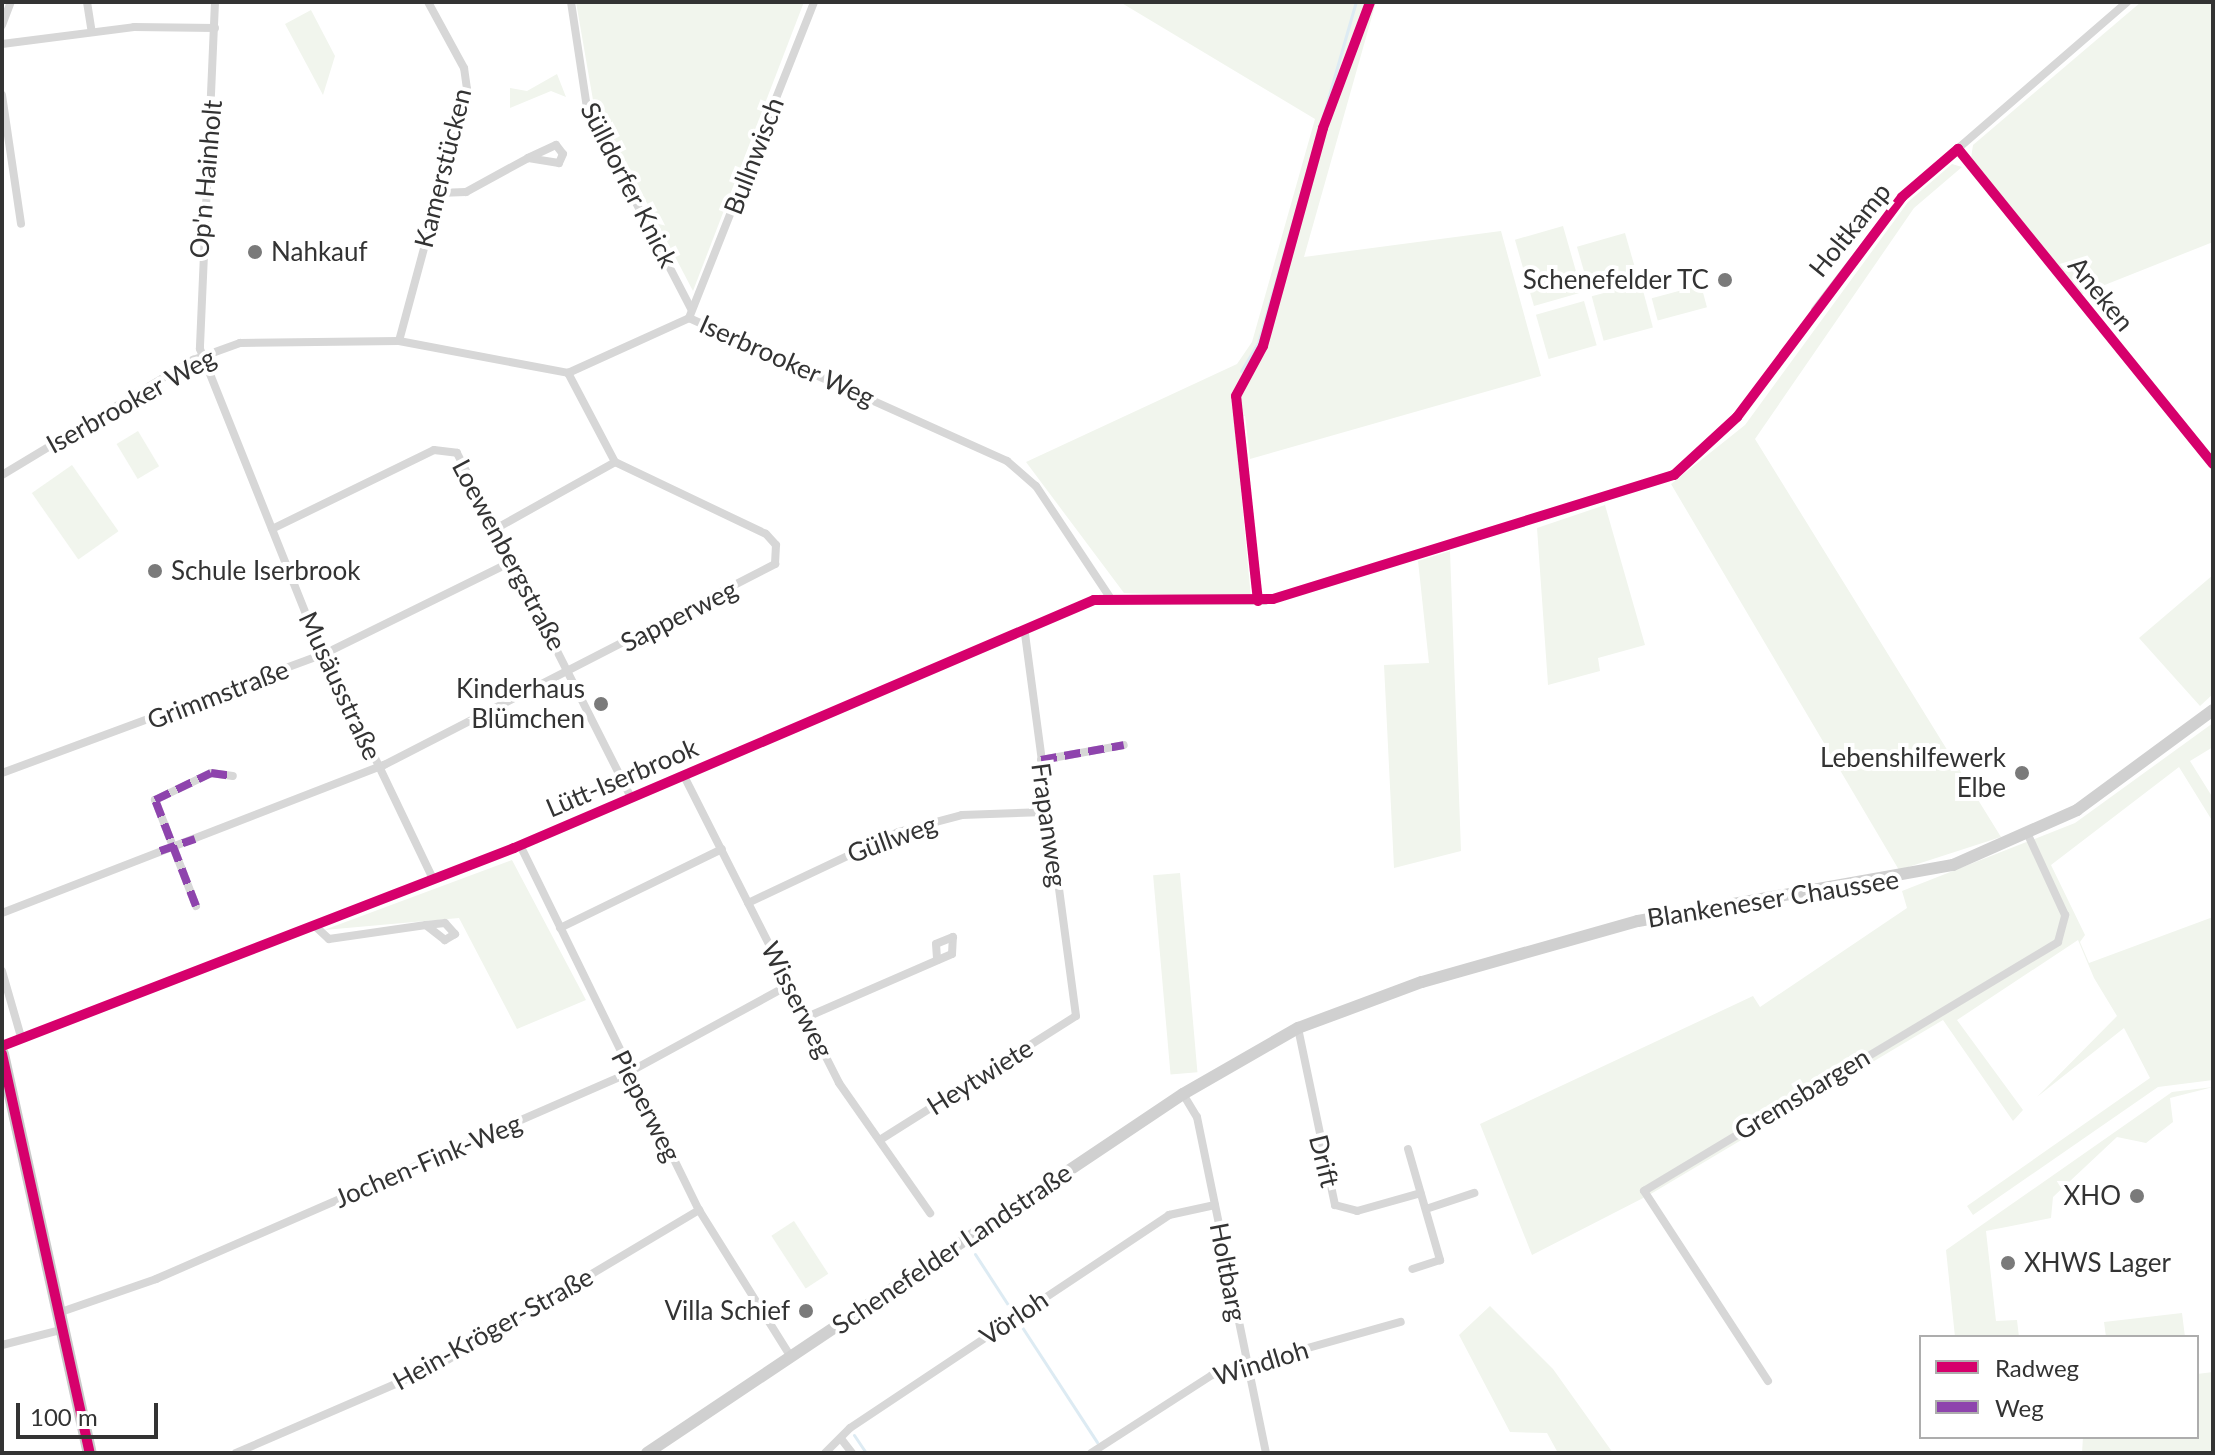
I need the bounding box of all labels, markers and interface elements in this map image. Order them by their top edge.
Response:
street label: Kamerstücken [408,85,478,251]
street label: Bullnwisch [717,93,791,219]
street label: Sülldorfer Knick [574,97,684,273]
street label: Op'n Hainholt [184,98,228,260]
street label: Holtkamp [1803,177,1897,283]
place label: Nahkauf [271,236,368,268]
marker: Nahkauf [246,243,264,261]
street label: Aneken [2062,251,2140,337]
place label: Schenefelder TC [1521,264,1709,296]
marker: Schenefelder TC [1716,271,1734,289]
street label: Iserbrooker Weg [694,308,880,414]
street label: Iserbrooker Weg [41,341,221,461]
street label: Loewenbergstraße [446,454,572,656]
place label: Schule Iserbrook [171,555,360,587]
marker: Schule Iserbrook [146,562,164,580]
street label: Sapperweg [615,573,743,659]
street label: Musäusstraße [292,607,388,765]
street label: Grimmstraße [143,654,293,736]
place label: Kinderhaus Blümchen [456,673,585,734]
marker: Kinderhaus Blümchen [592,695,610,713]
street label: Lütt-Iserbrook [541,732,703,824]
place label: Lebenshilfewerk Elbe [1820,742,2006,804]
street label: Frapanweg [1025,761,1073,889]
marker: Lebenshilfewerk Elbe [2013,764,2031,782]
street label: Güllweg [843,808,941,870]
street label: Blankeneser Chaussee [1645,864,1901,934]
street label: Wisserweg [754,937,840,1063]
street label: Heytwiete [921,1032,1039,1122]
street label: Gremsbargen [1729,1041,1875,1147]
street label: Pieperweg [605,1045,687,1167]
street label: Jochen-Fink-Weg [330,1108,526,1214]
street label: Drift [1302,1132,1346,1190]
street label: Schenefelder Landstraße [826,1157,1078,1341]
place label: XHO [2063,1180,2121,1212]
marker: XHO [2128,1187,2146,1205]
street label: Holtbarg [1203,1220,1253,1324]
place label: XHWS Lager [2024,1247,2171,1279]
marker: XHWS Lager [1999,1254,2017,1272]
street label: Hein-Kröger-Straße [388,1261,598,1397]
street label: Vörloh [974,1284,1054,1352]
place label: Villa Schief [664,1295,790,1327]
marker: Villa Schief [797,1302,815,1320]
street label: Windloh [1210,1334,1312,1392]
legend [1919,1335,2199,1439]
text: Radweg [1995,1353,2079,1382]
scale bar [20,1387,162,1437]
text: Weg [1995,1393,2044,1422]
text: 100 m [30,1402,98,1431]

